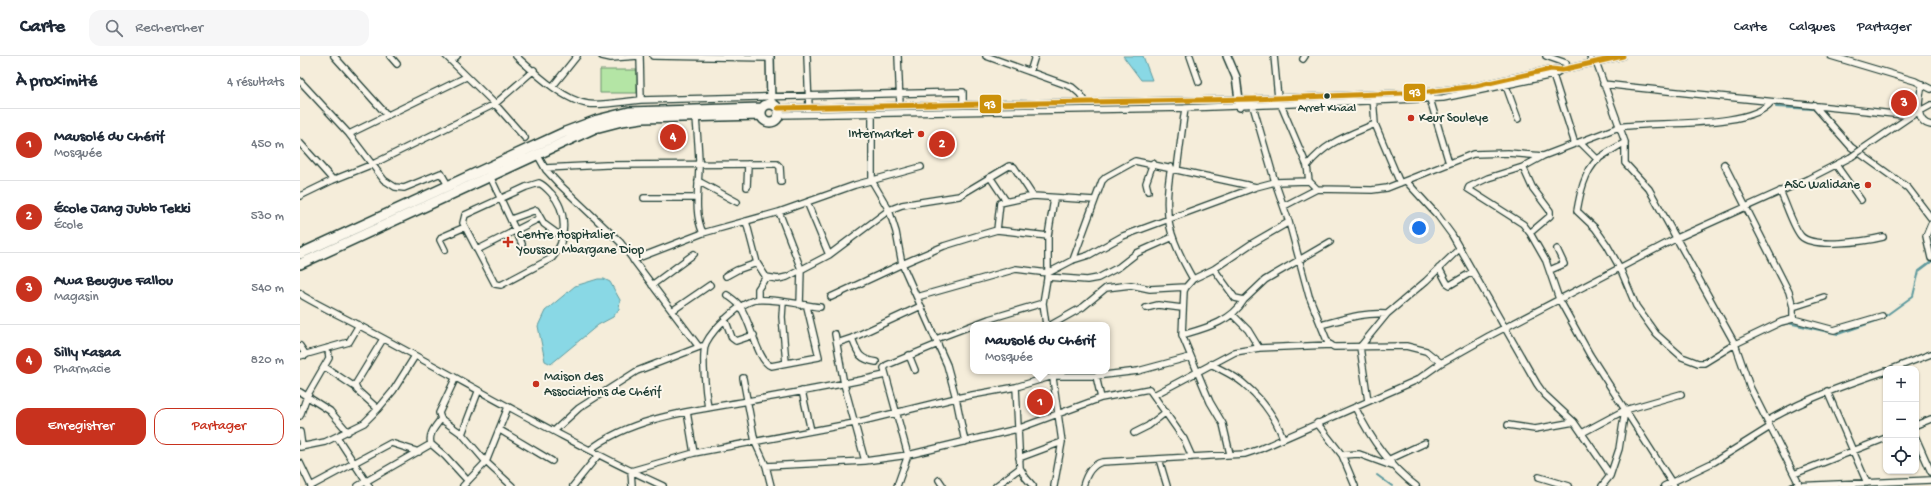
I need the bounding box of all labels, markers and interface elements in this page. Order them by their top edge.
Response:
search box [89,10,369,46]
text: Carte [20,16,65,39]
icon: search [103,17,125,39]
text: Rechercher [135,19,203,37]
text: Carte [1734,19,1767,36]
text: Calques [1789,19,1835,36]
text: Partager [1857,19,1911,36]
text: À proximité [16,72,97,92]
text: 4 résultats [227,75,284,90]
line badge: 93 [1403,83,1426,102]
text: 93 [1408,88,1421,100]
pin: 3 [1891,88,1917,118]
marker: Arret Khaal [1322,91,1332,101]
line badge: 93 [979,94,1002,114]
text: 93 [983,100,996,112]
place label: Arret Khaal [1298,102,1357,116]
place label: Keur Souleye [1419,111,1488,126]
marker: Keur Souleye [1406,113,1416,123]
pin: 4 [660,122,686,152]
place label: Intermarket [848,127,915,142]
text: Mausolé du Chérif [54,128,164,146]
marker: Intermarket [916,129,926,139]
pin: 2 [929,129,955,159]
text: 1 [26,137,32,152]
text: 450 m [251,137,284,152]
text: Mosquée [54,146,102,161]
place label: ASC Walidane [1785,178,1860,193]
marker: ASC Walidane [1863,180,1873,190]
text: École Jang Jubb Tekki [54,200,191,218]
text: 2 [26,209,32,224]
text: 530 m [251,209,284,224]
text: École [54,218,83,233]
your location [1409,218,1429,238]
place label: Centre Hospitalier Youssou Mbargane Diop [516,228,645,258]
marker: Centre Hospitalier Youssou Mbargane Diop [502,236,514,248]
text: Awa Beugue Fallou [54,272,173,290]
text: 3 [26,281,32,296]
text: 540 m [251,281,284,296]
text: Magasin [54,290,99,305]
popup [970,322,1110,374]
text: Mausolé du Chérif [985,332,1095,350]
text: Silly Kasaa [54,344,121,362]
text: Mosquée [985,350,1033,365]
text: 4 [26,353,32,368]
text: 820 m [251,353,284,368]
text: Pharmacie [54,362,110,377]
map controls [1883,366,1919,474]
button: + [1883,366,1919,402]
place label: Maison des Associations de Chérif [544,370,662,400]
marker: Maison des Associations de Chérif [531,379,541,389]
pin: 1 [1027,387,1053,417]
button: − [1883,402,1919,438]
button: Enregistrer [16,408,146,445]
button: Partager [154,408,284,445]
button: locate [1883,438,1919,474]

